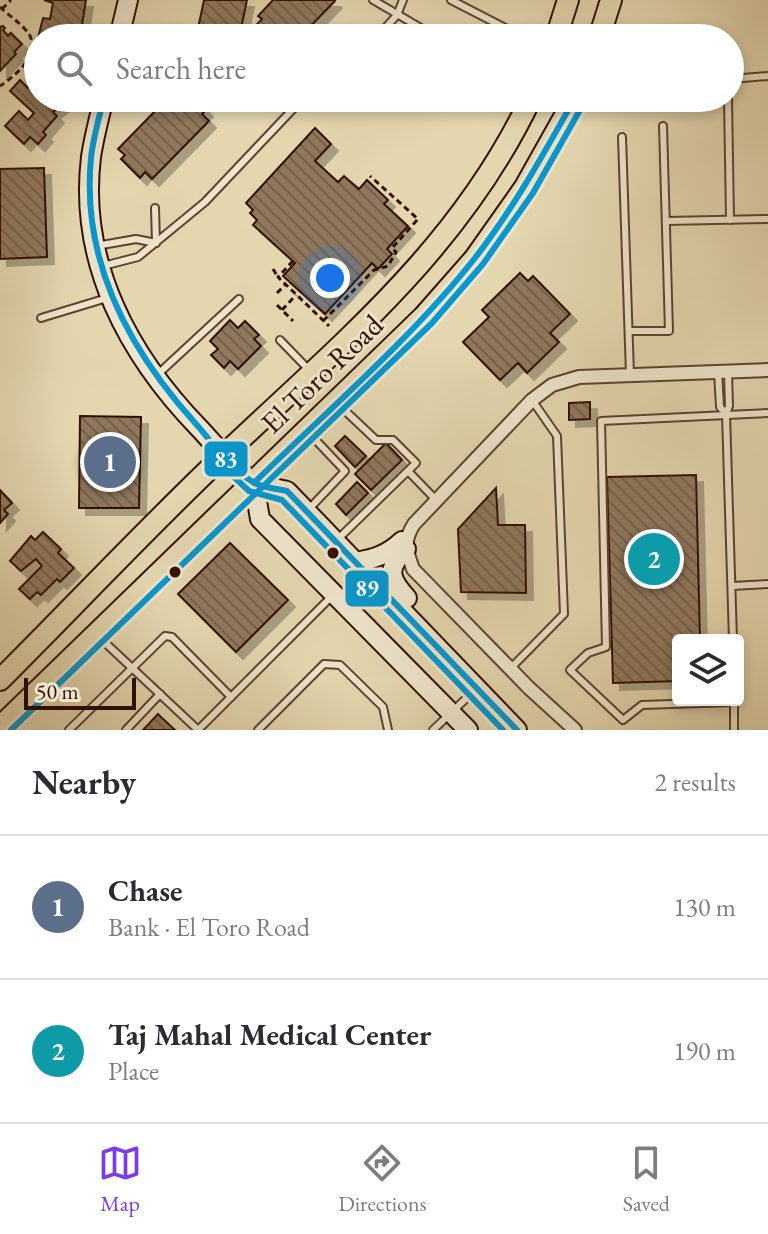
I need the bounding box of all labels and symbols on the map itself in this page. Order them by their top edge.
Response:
your location [310,258,350,298]
street label: El Toro Road [252,305,392,442]
pin: 1 [84,432,136,492]
line badge: 83 [203,440,249,478]
text: 83 [214,445,238,474]
pin: 2 [628,529,680,589]
unlabelled marker [325,545,341,561]
unlabelled marker [167,564,183,580]
line badge: 89 [344,569,390,608]
text: 89 [355,574,379,603]
scale bar [24,674,136,710]

